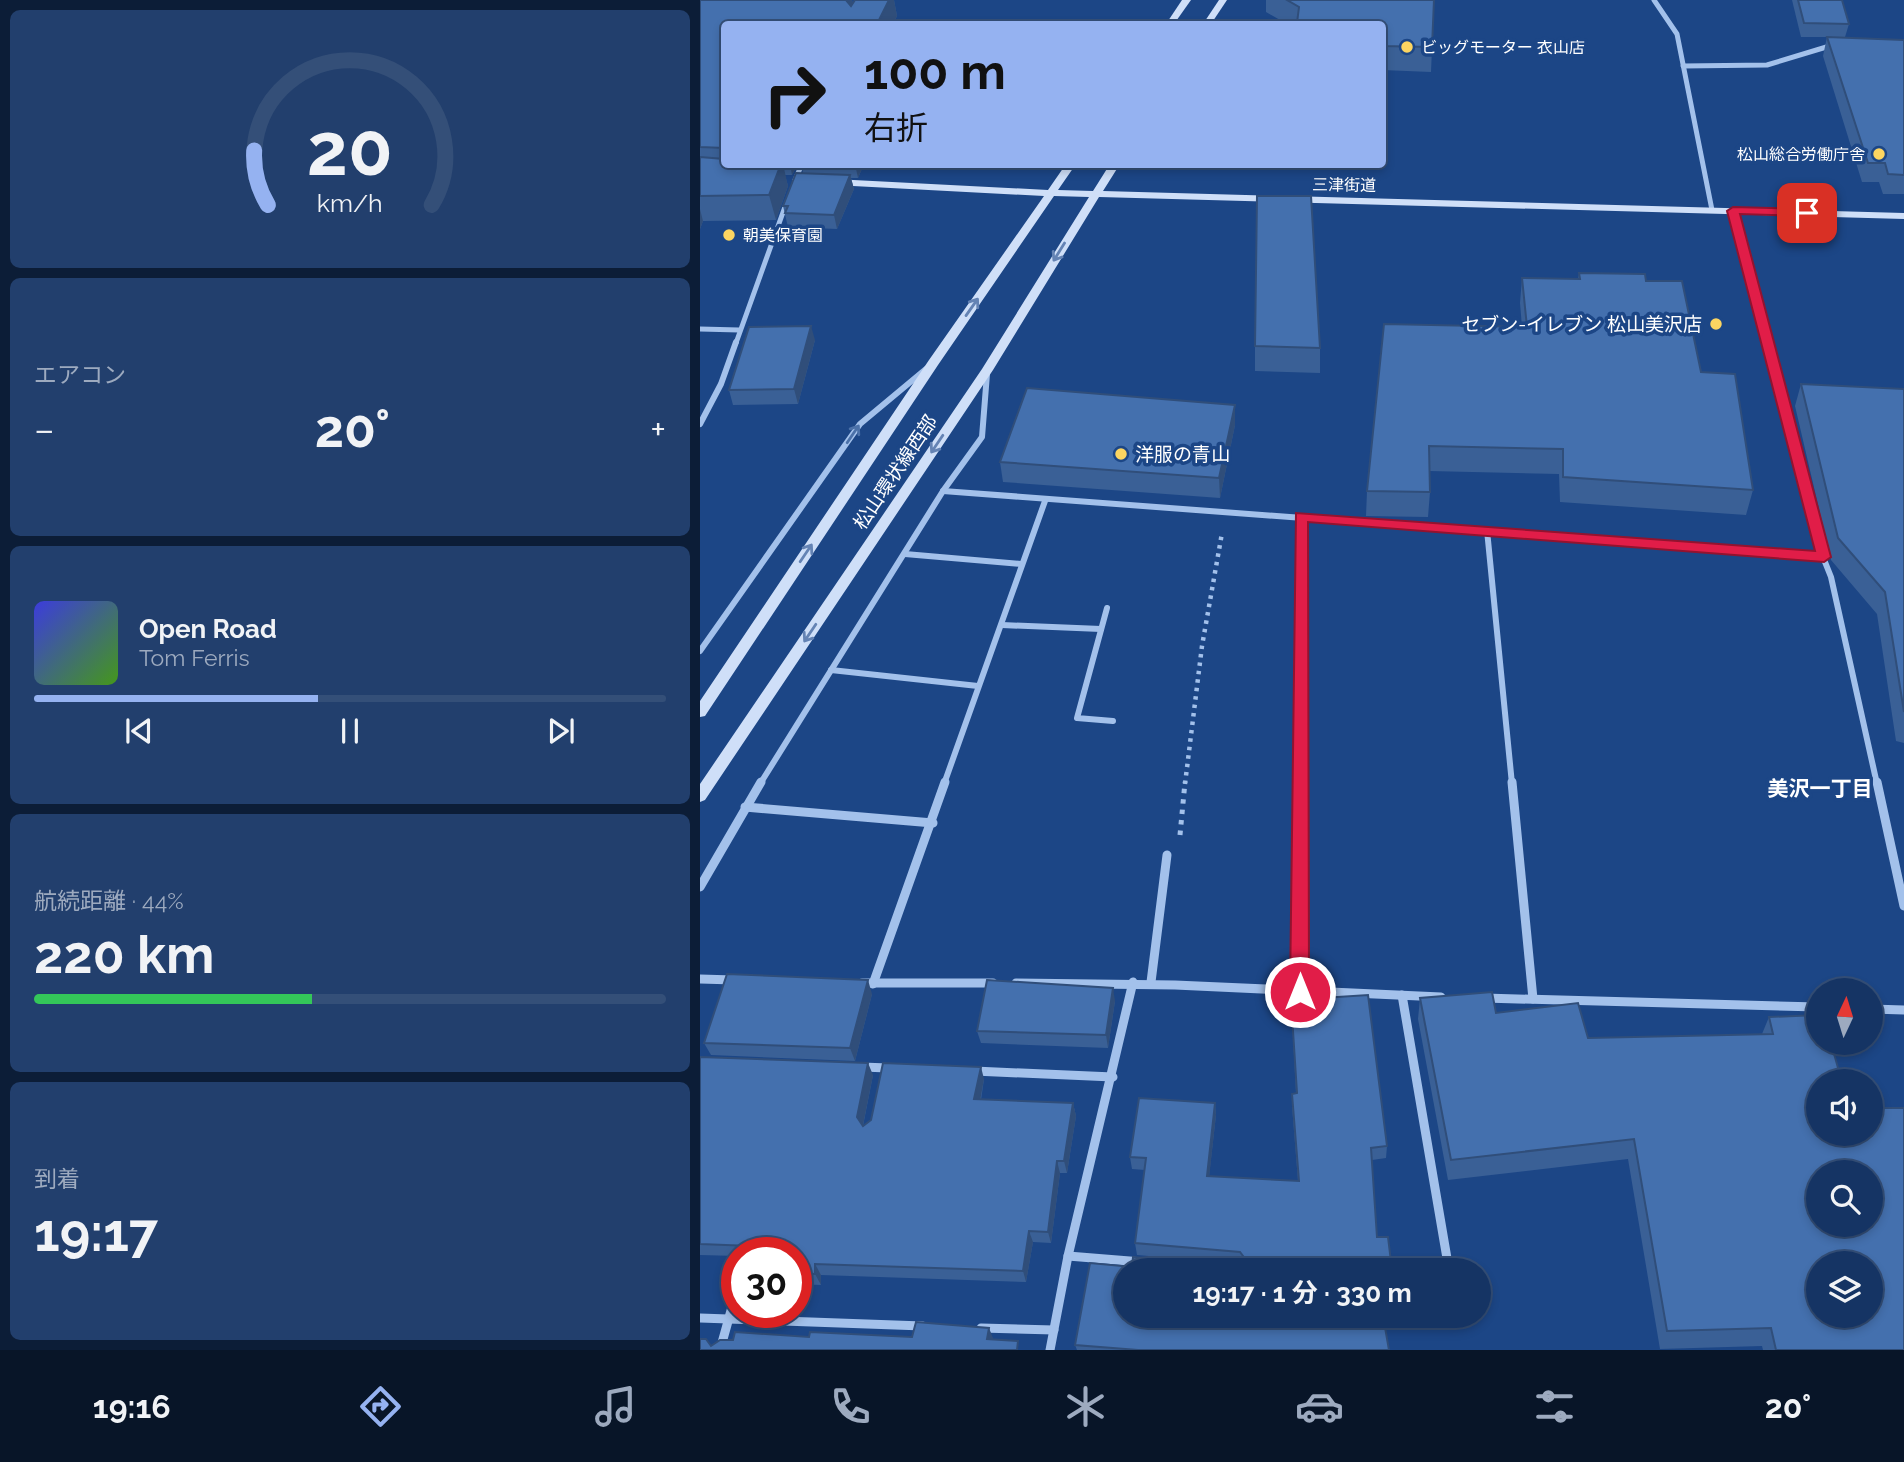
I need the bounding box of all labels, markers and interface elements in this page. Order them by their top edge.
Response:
place label: ビッグモーター 衣山店 [1421,38,1585,57]
marker: ビッグモーター 衣山店 [1399,39,1415,55]
text: 100 m [864,43,1006,100]
icon: right [749,49,840,140]
text: 20 [307,107,393,192]
text: 右折 [864,109,928,146]
place label: 松山総合労働庁舎 [1737,145,1865,164]
marker: 松山総合労働庁舎 [1871,146,1887,162]
street label: 三津街道 [1312,175,1376,195]
pin [1777,183,1837,243]
text: km/h [317,188,383,218]
icon: arrive [1788,194,1826,232]
place label: 朝美保育園 [743,226,823,245]
marker: 朝美保育園 [721,227,737,243]
one-way arrow [1052,242,1066,262]
one-way arrow [965,298,979,317]
place label: セブン-イレブン 松山美沢店 [1461,313,1702,335]
marker: セブン-イレブン 松山美沢店 [1708,316,1724,332]
text: エアコン [34,361,126,388]
text: 20° [315,398,390,459]
text: − [34,407,54,452]
text: + [650,407,666,452]
street label: 松山環状線西部 [849,411,941,533]
one-way arrow [846,425,860,444]
one-way arrow [930,434,944,453]
place label: 洋服の青山 [1135,443,1230,465]
marker: 洋服の青山 [1113,446,1129,462]
one-way arrow [799,544,813,564]
text: Open Road [139,614,277,644]
one-way arrow [803,623,817,642]
text: Tom Ferris [139,644,250,671]
icon: previous [120,712,158,750]
icon: pause [331,712,369,750]
icon: next [542,712,580,750]
district label: 美沢一丁目 [1768,776,1873,801]
text: 航続距離 · 44% [34,887,184,914]
text: 220 km [34,924,215,985]
position arrow [1263,955,1337,1029]
north arrow [1806,978,1883,1055]
map controls [1806,978,1883,1328]
button: sound [1806,1069,1883,1146]
button: search [1806,1160,1883,1237]
text: 到着 [34,1165,80,1192]
text: 19:17 [34,1202,158,1263]
speed limit sign: 30 [721,1237,812,1328]
button: layers [1806,1251,1883,1328]
text: 19:17 · 1 分 · 330 m [1192,1278,1412,1308]
icon: directions [356,1382,405,1431]
icon: music [591,1382,640,1431]
icon: phone [826,1382,875,1431]
icon: climate [1061,1382,1110,1431]
icon: car [1295,1382,1344,1431]
icon: filters [1530,1382,1579,1431]
text: 19:16 [93,1388,171,1425]
text: 20° [1765,1388,1811,1425]

